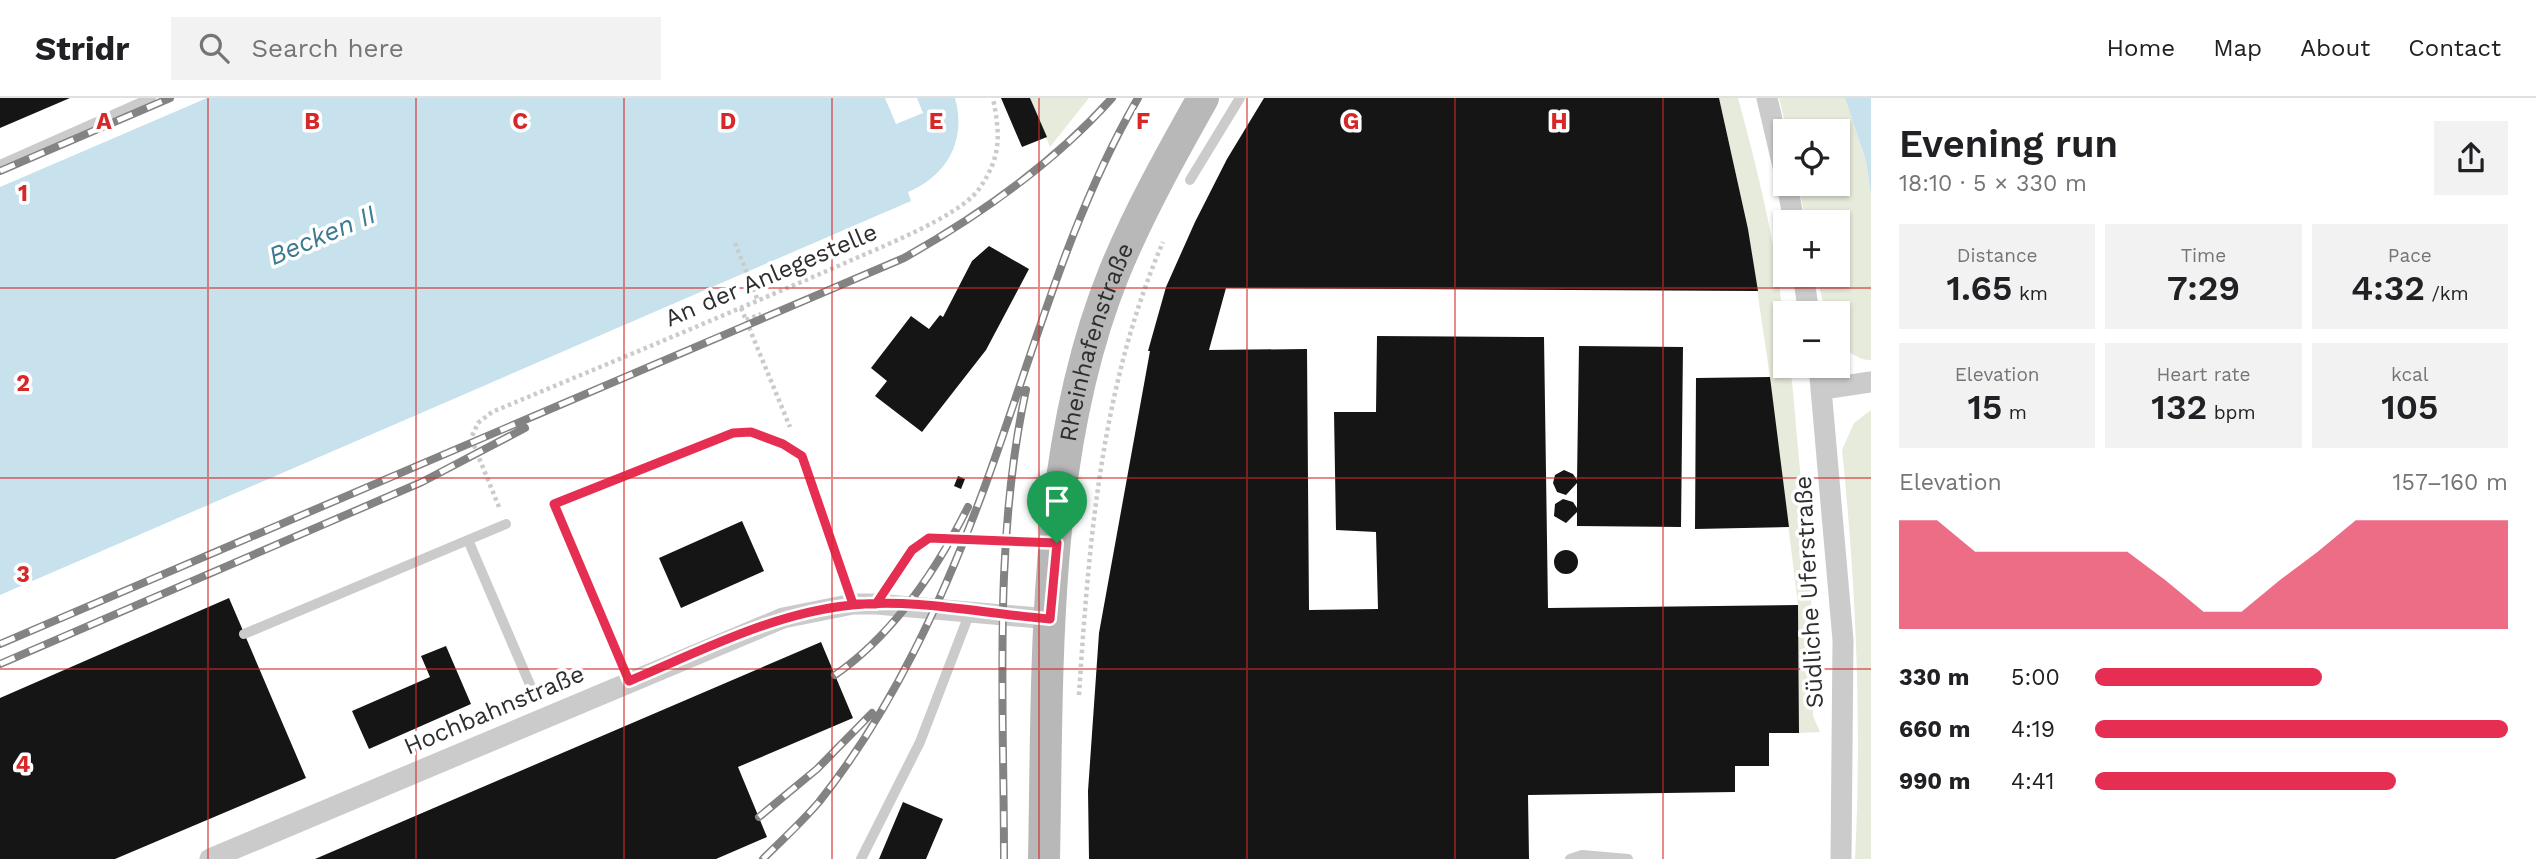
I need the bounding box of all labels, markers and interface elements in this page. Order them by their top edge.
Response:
search box [171,17,661,80]
text: Stridr [35,29,129,68]
icon: search [195,29,233,67]
text: Search here [251,33,404,63]
text: Home [2107,34,2175,62]
text: Map [2213,34,2262,62]
text: About [2300,34,2370,62]
text: Contact [2408,34,2501,62]
text: A [96,108,112,135]
text: B [304,108,320,135]
text: C [512,108,528,135]
text: D [720,108,736,135]
text: E [929,108,943,135]
text: F [1136,108,1150,135]
text: G [1343,108,1359,135]
text: H [1550,108,1568,135]
map controls [1773,119,1850,378]
button: locate [1773,119,1850,196]
button: share [2434,121,2508,195]
text: Evening run [1899,122,2118,166]
text: 18:10 · 5 × 330 m [1899,170,2087,197]
text: 1 [18,180,28,207]
water label: Becken II [264,199,380,271]
button: + [1773,210,1850,287]
street label: An der Anlegestelle [661,218,881,332]
street label: Rheinhafenstraße [1054,238,1139,444]
text: Distance [1957,244,2038,267]
text: Time [2181,244,2226,267]
text: Pace [2388,244,2432,267]
text: 1.65 [1947,267,2012,309]
text: 7:29 [2167,267,2240,309]
text: 4:32 [2351,267,2425,309]
text: km [2012,282,2048,305]
text: /km [2425,282,2469,305]
button: − [1773,301,1850,378]
text: Elevation [1955,363,2040,386]
text: Heart rate [2157,363,2250,386]
text: kcal [2391,363,2429,386]
text: 2 [16,370,30,397]
text: 15 [1967,386,2002,428]
text: 132 [2151,386,2207,428]
text: 105 [2381,386,2438,428]
text: m [2002,401,2027,424]
text: bpm [2207,401,2256,424]
text: Elevation [1899,469,2002,496]
text: 157–160 m [2393,469,2508,496]
pin [1027,471,1087,543]
street label: Südliche Uferstraße [1789,475,1829,709]
icon: arrive [1038,482,1076,520]
text: 3 [16,561,30,588]
street label: Hochbahnstraße [400,659,588,761]
text: 330 m [1899,664,1969,691]
text: 5:00 [2011,664,2060,691]
text: 660 m [1899,716,1970,743]
text: 4:19 [2011,716,2055,743]
text: 4 [16,751,31,778]
text: 990 m [1899,768,1970,795]
text: 4:41 [2011,768,2055,795]

